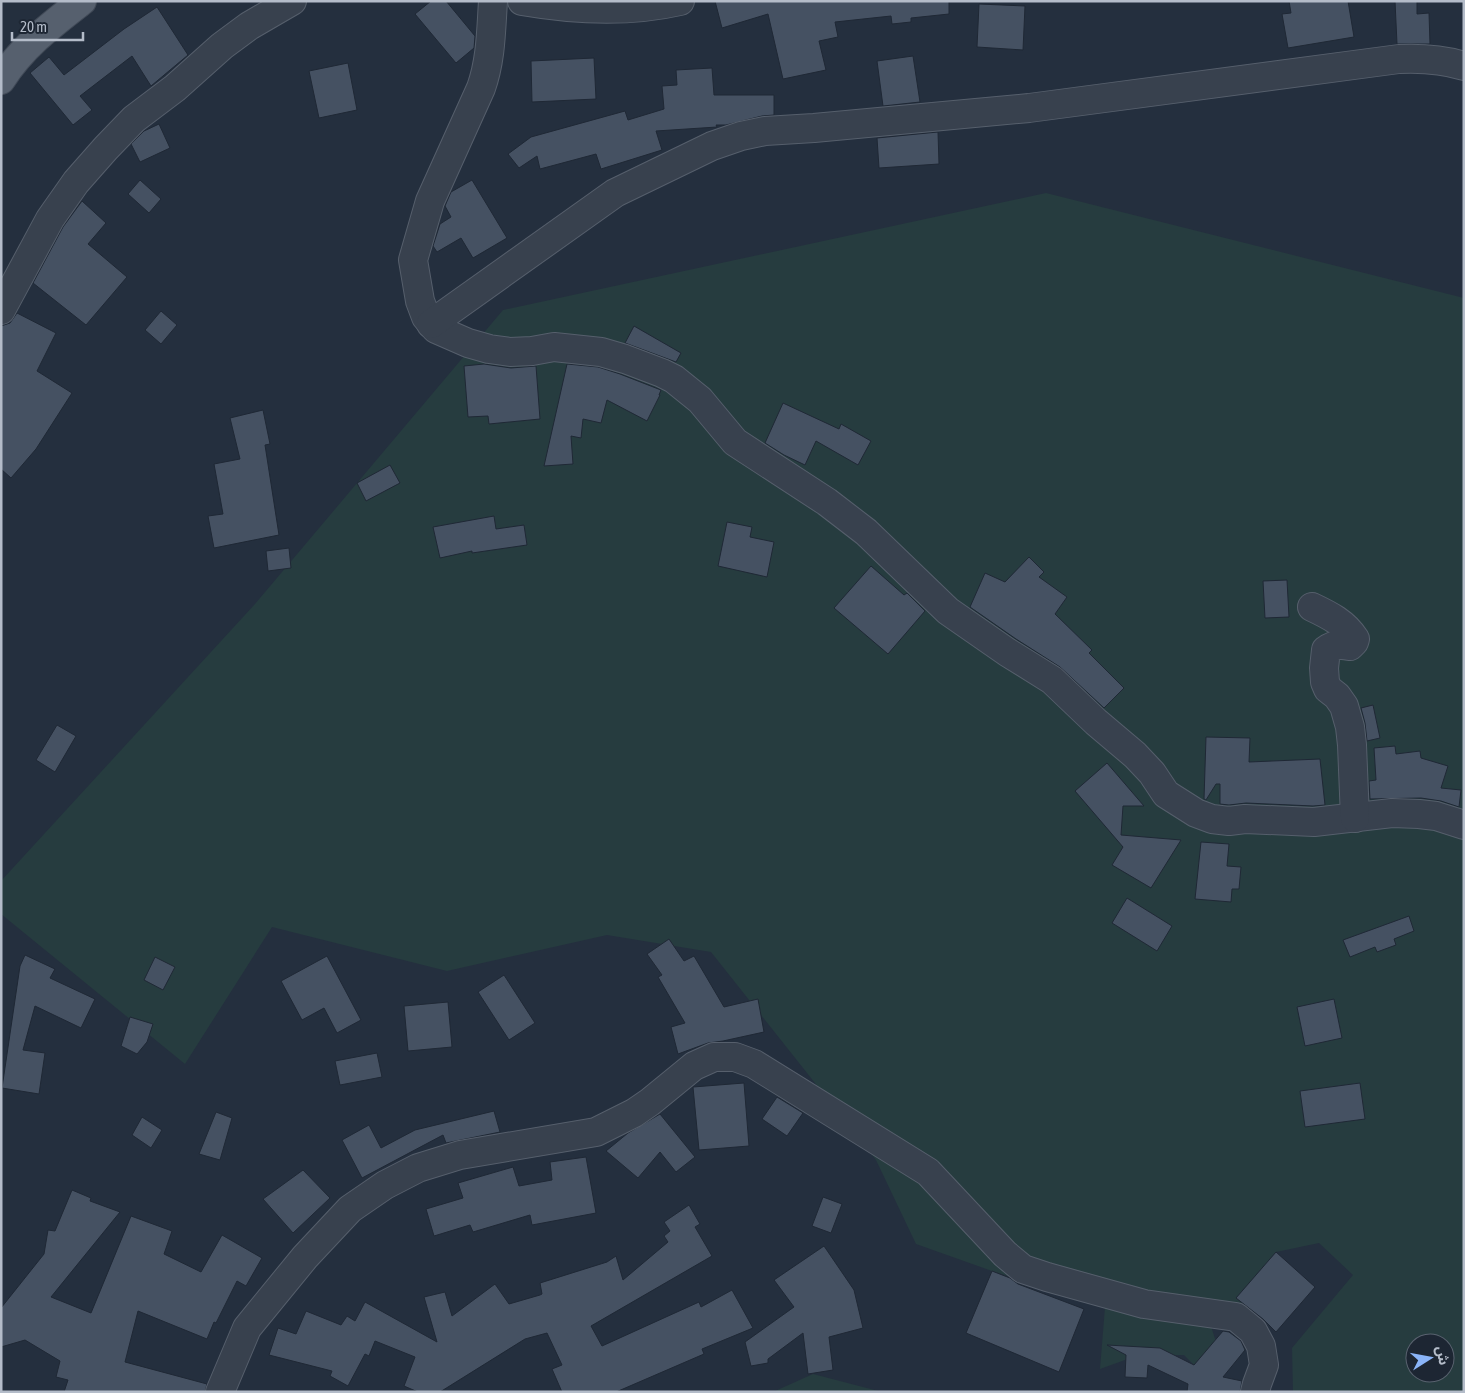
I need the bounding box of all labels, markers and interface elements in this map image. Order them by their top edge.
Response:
scale bar [12,10,84,42]
text: 20 m [20,18,47,35]
north arrow [1405,1333,1455,1383]
text: ش [1433,1345,1452,1366]

